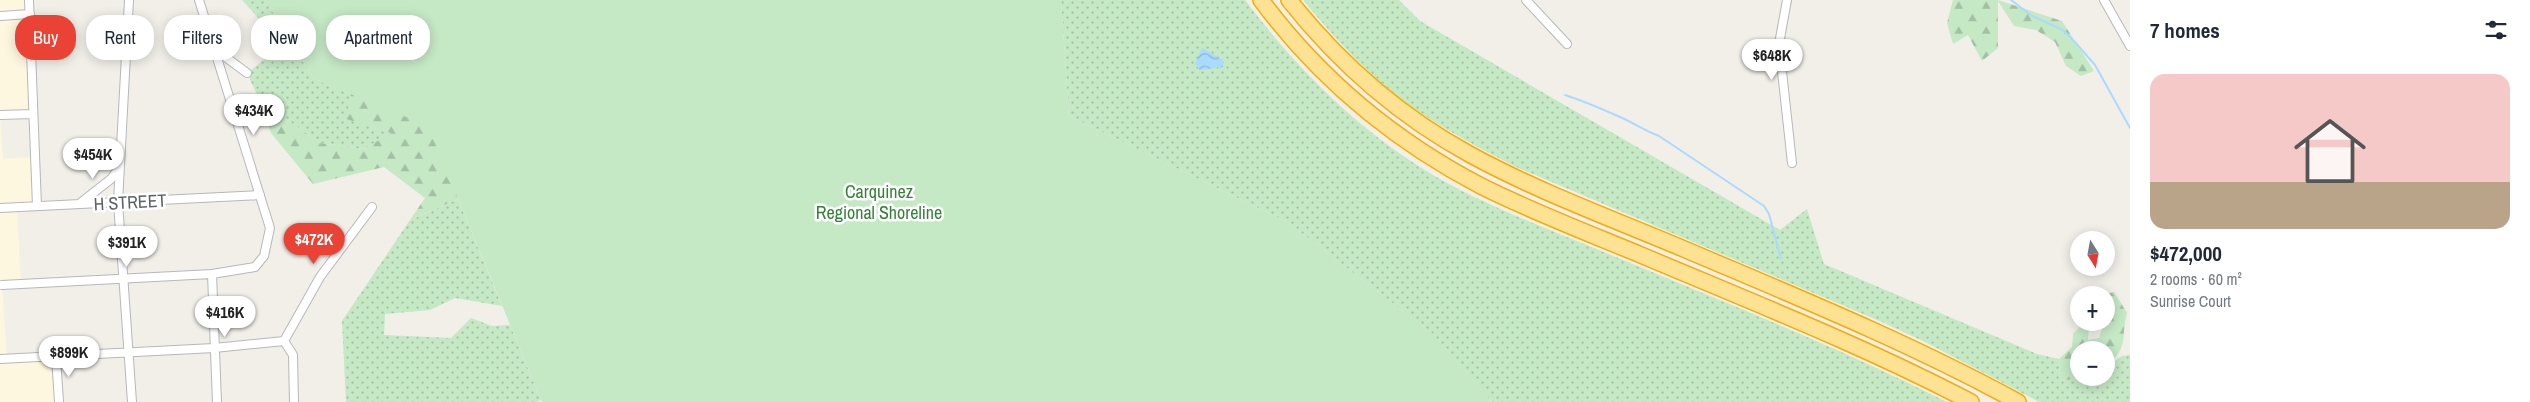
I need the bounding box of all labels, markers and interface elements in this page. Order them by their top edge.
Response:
chip: Buy [15,15,76,60]
chip: Rent [86,15,154,60]
chip: Filters [164,15,241,60]
chip: New [251,15,316,60]
chip: Apartment [326,15,430,60]
text: 7 homes [2150,16,2220,45]
icon: filters [2482,16,2510,44]
pin: $648K [1737,38,1807,81]
text: $648K [1753,44,1791,66]
pin: $434K [219,94,289,136]
text: $434K [235,99,273,121]
icon: home [2285,106,2375,196]
pin: $454K [58,138,128,180]
text: $454K [74,143,112,165]
park label: Carquinez Regional Shoreline [816,179,942,225]
street label: H STREET [93,188,167,216]
pin: $472K [279,222,349,265]
pin: $391K [92,226,162,268]
text: $472K [295,228,333,250]
text: $391K [108,231,146,253]
north arrow [2070,231,2115,276]
map controls [2070,231,2115,386]
text: $472,000 [2150,239,2222,268]
text: 2 rooms · 60 m² [2150,268,2242,290]
button: + [2070,286,2115,331]
text: Sunrise Court [2150,290,2231,312]
pin: $416K [190,296,260,338]
text: $416K [206,301,244,323]
pin: $899K [34,336,104,378]
text: $899K [50,341,88,363]
button: − [2070,341,2115,386]

